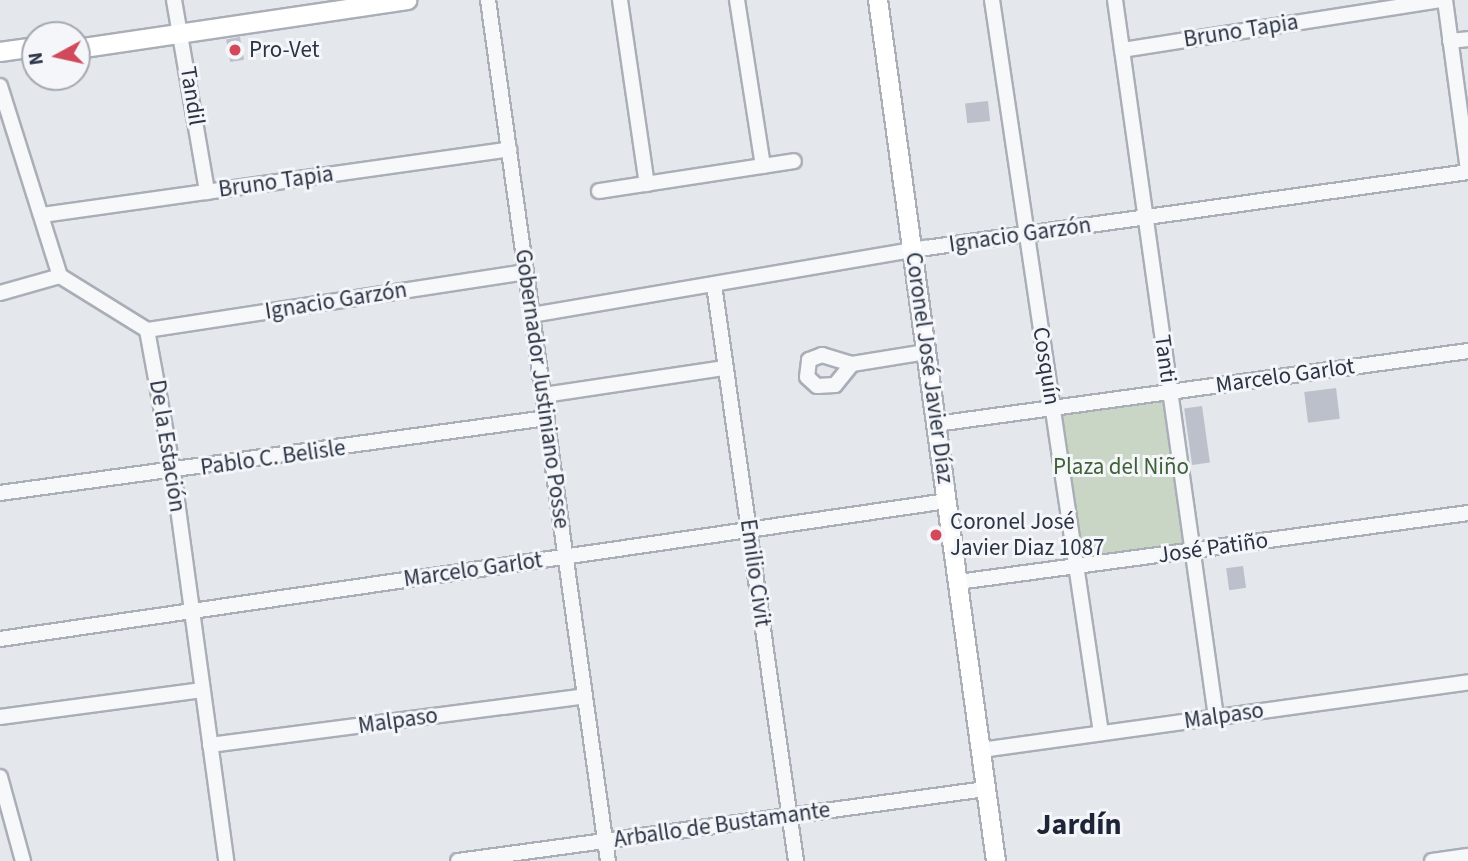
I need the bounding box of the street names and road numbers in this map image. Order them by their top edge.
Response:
street label: Bruno Tapia [1182,8,1300,54]
street label: Tandil [174,65,210,127]
street label: Bruno Tapia [217,160,335,204]
street label: Ignacio Garzón [947,211,1093,259]
street label: Gobernador Justiniano Posse [509,247,575,531]
street label: Coronel José Javier Díaz [899,250,959,486]
street label: Ignacio Garzón [263,276,409,326]
street label: Cosquín [1026,325,1066,407]
street label: Tanti [1148,333,1182,385]
street label: Marcelo Garlot [1214,353,1356,399]
street label: De la Estación [143,378,191,514]
street label: Pablo C. Belisle [199,434,347,482]
street label: Emilio Civit [734,517,776,629]
street label: José Patiño [1156,527,1270,569]
street label: Marcelo Garlot [402,547,544,593]
street label: Malpaso [1182,697,1266,735]
street label: Malpaso [356,702,440,740]
street label: Arballo de Bustamante [612,796,832,854]

